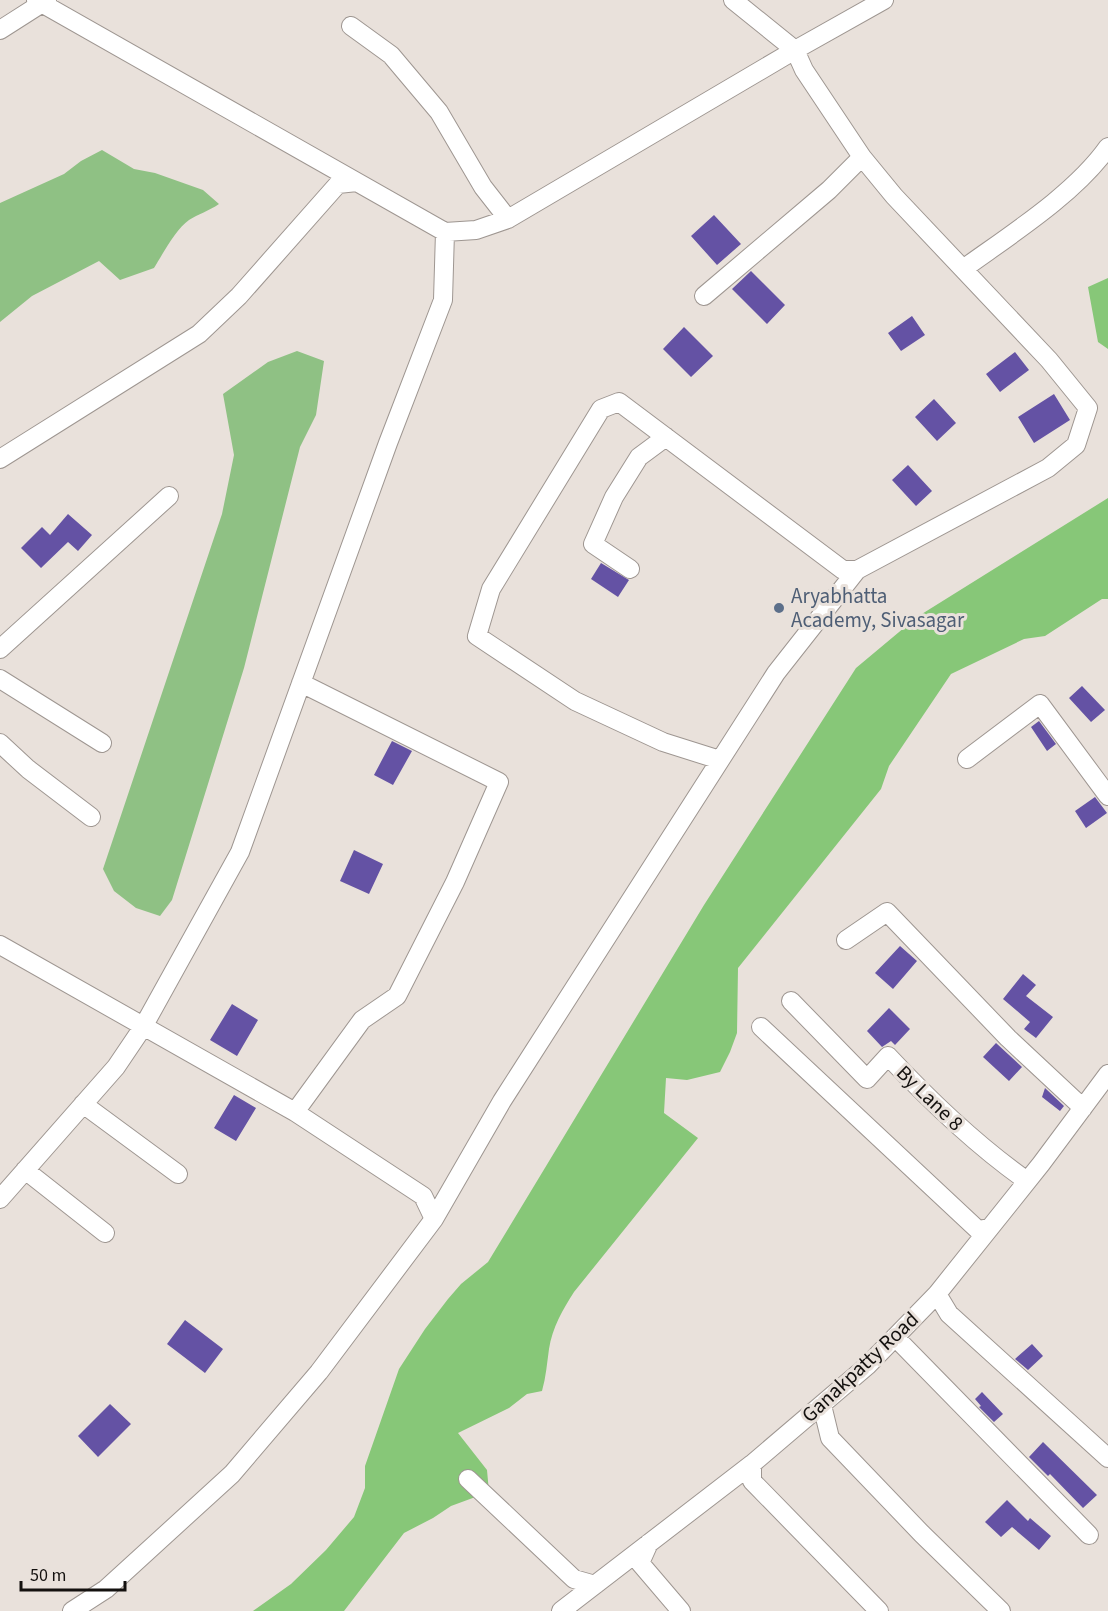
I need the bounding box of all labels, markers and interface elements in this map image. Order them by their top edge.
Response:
place label: Aryabhatta Academy, Sivasagar [791,581,965,635]
marker: Aryabhatta Academy, Sivasagar [772,601,786,615]
street label: By Lane 8 [890,1058,970,1138]
street label: Ganakpatty Road [795,1305,925,1429]
scale bar [21,1554,124,1592]
text: 50 m [30,1563,66,1588]

